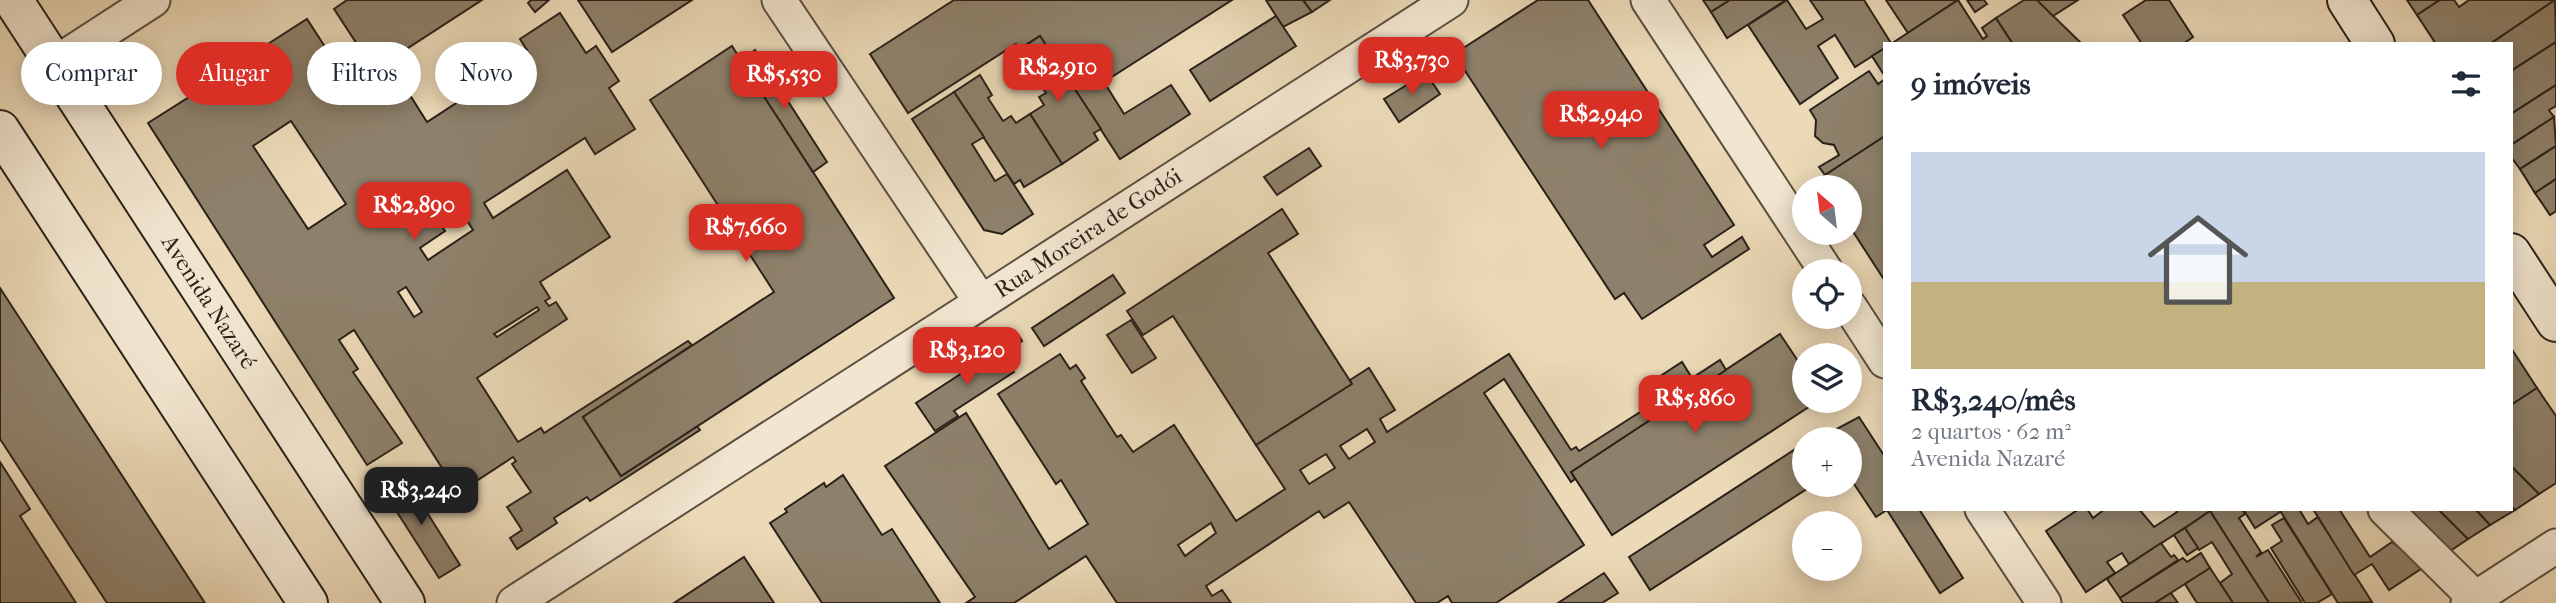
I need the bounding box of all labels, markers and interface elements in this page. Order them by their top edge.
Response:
pin: R$3,730 [1347,38,1477,97]
chip: Comprar [21,42,162,105]
chip: Alugar [176,42,293,105]
chip: Filtros [307,42,421,105]
chip: Novo [435,42,537,105]
pin: R$2,910 [993,44,1123,104]
text: R$3,730 [1374,46,1450,73]
pin: R$5,530 [719,52,849,111]
text: R$2,910 [1019,53,1097,80]
text: R$5,530 [746,60,822,87]
icon: filters [2447,65,2485,103]
text: 9 imóveis [1911,67,2031,102]
pin: R$2,940 [1536,92,1666,151]
text: R$2,940 [1559,100,1643,127]
street label: Rua Moreira de Godói [989,162,1187,304]
north arrow [1792,175,1862,245]
map controls [1792,175,1862,581]
pin: R$2,890 [349,182,479,242]
text: R$2,890 [373,191,455,218]
icon: home [2135,197,2261,323]
pin: R$7,660 [681,204,811,264]
text: R$7,660 [705,213,787,240]
street label: Avenida Nazaré [155,229,262,374]
button: locate [1792,259,1862,329]
pin: R$3,120 [902,328,1032,387]
text: R$3,120 [929,336,1005,363]
button: layers [1792,343,1862,413]
pin: R$5,860 [1630,376,1760,435]
text: R$3,240/mês [1911,383,2076,418]
text: R$5,860 [1655,384,1735,411]
text: 2 quartos · 62 m² [1911,418,2071,445]
button: + [1792,427,1862,497]
text: Avenida Nazaré [1911,445,2065,472]
pin: R$3,240 [356,468,486,527]
text: R$3,240 [380,476,462,503]
button: − [1792,511,1862,581]

